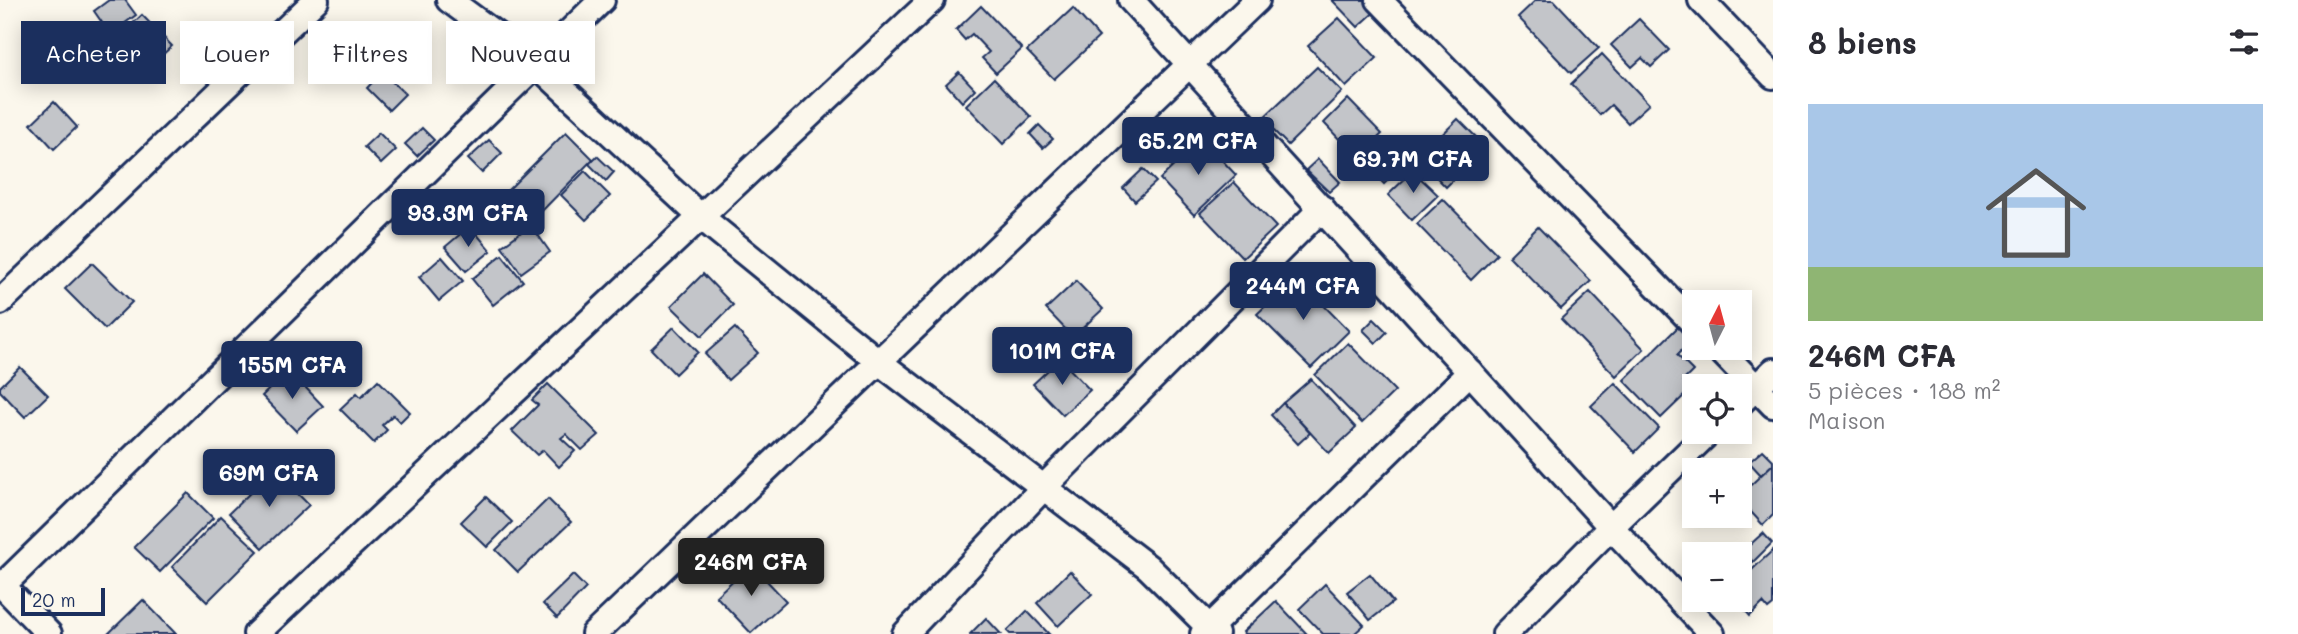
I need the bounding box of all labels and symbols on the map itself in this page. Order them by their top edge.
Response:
pin: 65.2M CFA [1118,118,1278,177]
pin: 69.7M CFA [1333,136,1493,195]
pin: 93.3M CFA [388,190,548,249]
pin: 244M CFA [1231,262,1375,322]
north arrow [1682,290,1752,360]
pin: 101M CFA [990,328,1134,387]
pin: 155M CFA [220,342,364,401]
pin: 69M CFA [204,449,334,509]
pin: 246M CFA [679,538,823,598]
scale bar [21,585,105,617]

